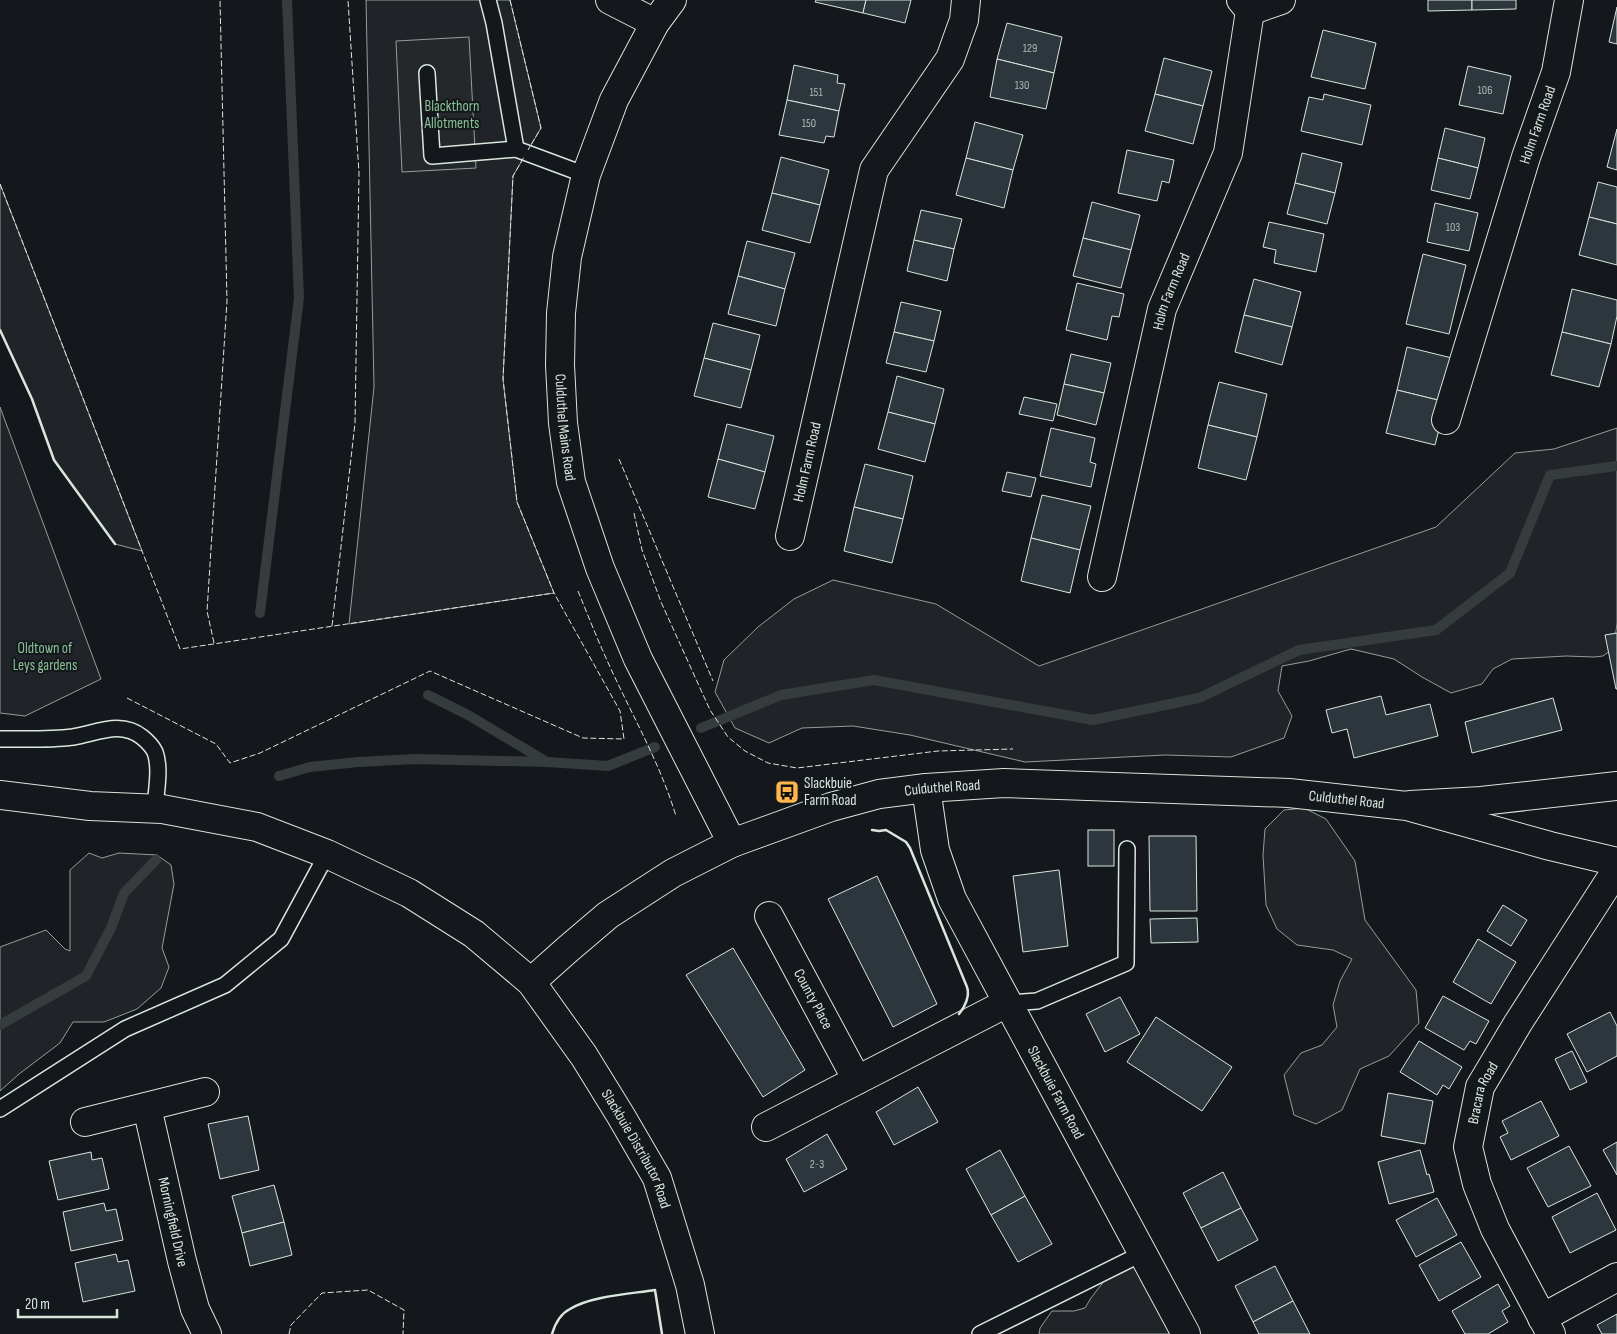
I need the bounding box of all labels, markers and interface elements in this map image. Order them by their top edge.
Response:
house number: 129 [1023,41,1037,56]
house number: 130 [1015,78,1029,93]
house number: 106 [1478,83,1492,98]
street label: Holm Farm Road [1515,83,1560,166]
house number: 151 [809,85,823,100]
park label: Blackthorn Allotments [423,97,480,133]
house number: 150 [802,116,816,131]
house number: 103 [1446,220,1460,235]
street label: Holm Farm Road [1148,250,1194,332]
street label: Culduthel Mains Road [551,373,580,482]
street label: Holm Farm Road [789,420,825,504]
park label: Oldtown of Leys gardens [13,639,77,675]
place label: Slackbuie Farm Road [804,774,857,810]
street label: Culduthel Road [903,775,981,800]
bus stop icon: Slackbuie Farm Road [774,779,800,805]
street label: Culduthel Road [1308,786,1385,813]
street label: County Place [789,965,837,1032]
street label: Slackbuie Farm Road [1023,1042,1089,1142]
street label: Bracara Road [1463,1058,1502,1126]
street label: Slackbuie Distributor Road [597,1086,675,1211]
house number: 2-3 [810,1157,824,1172]
street label: Morningfield Drive [154,1175,193,1269]
scale bar [18,1286,116,1318]
text: 20 m [25,1295,50,1314]

